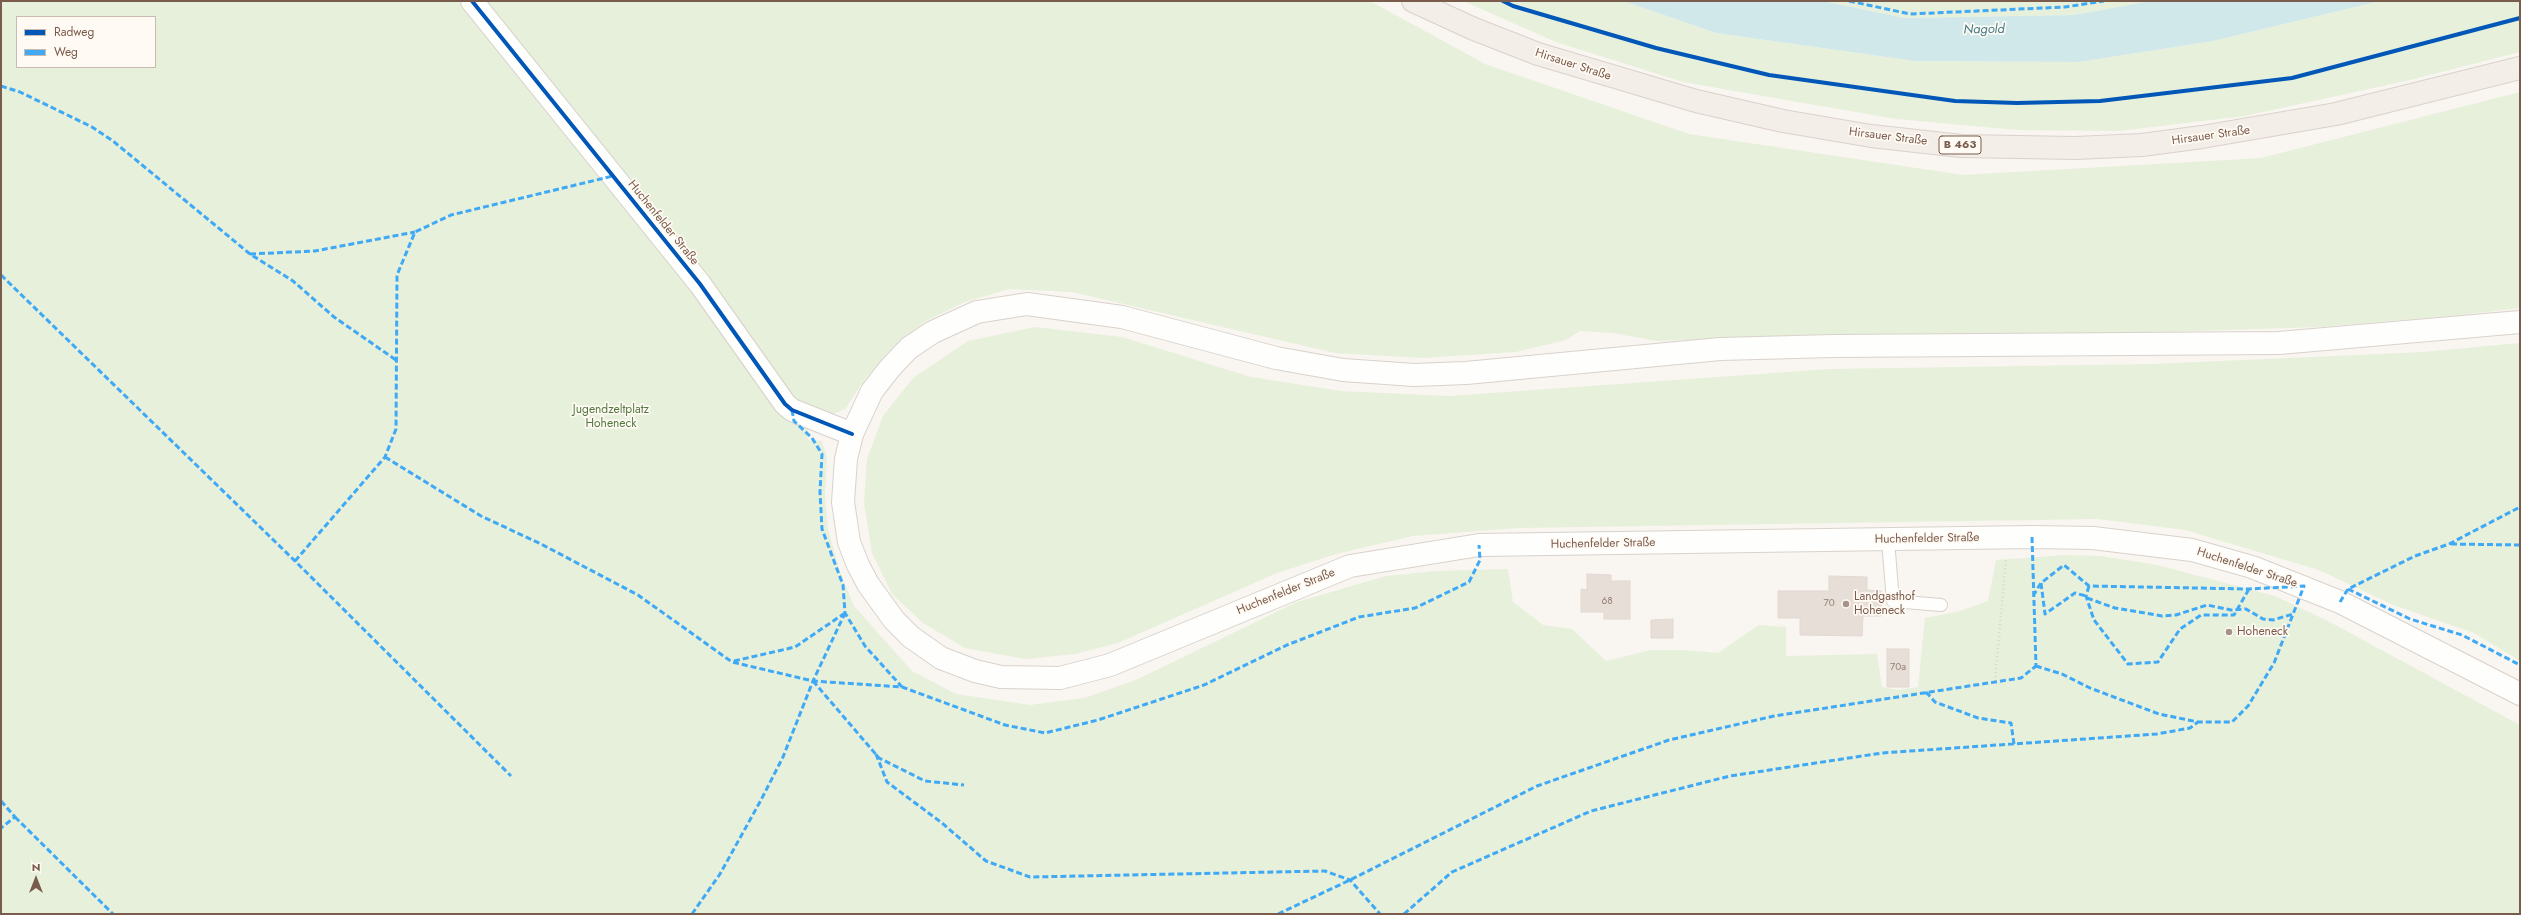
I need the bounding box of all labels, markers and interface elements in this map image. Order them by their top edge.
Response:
legend [16,16,156,68]
water label: Nagold [1963,22,2005,38]
text: Radweg [54,23,94,41]
text: Weg [54,43,78,61]
street label: Hirsauer Straße [1533,46,1613,84]
street label: Hirsauer Straße [2171,123,2251,149]
street label: Hirsauer Straße [1848,125,1928,149]
road number: B 463 [1939,136,1981,154]
street label: Huchenfelder Straße [624,178,702,268]
park label: Jugendzeltplatz Hoheneck [573,403,649,431]
street label: Huchenfelder Straße [1874,531,1980,547]
street label: Huchenfelder Straße [1550,536,1656,552]
street label: Huchenfelder Straße [2195,545,2299,591]
street label: Huchenfelder Straße [1235,566,1337,618]
place label: Landgasthof Hoheneck [1854,590,1915,618]
house number: 68 [1601,596,1613,608]
house number: 70 [1823,598,1835,610]
marker: Landgasthof Hoheneck [1841,599,1851,609]
place label: Hoheneck [2237,625,2288,639]
marker: Hoheneck [2224,627,2234,637]
house number: 70a [1890,662,1906,674]
north arrow [16,859,56,899]
text: N [32,859,40,875]

